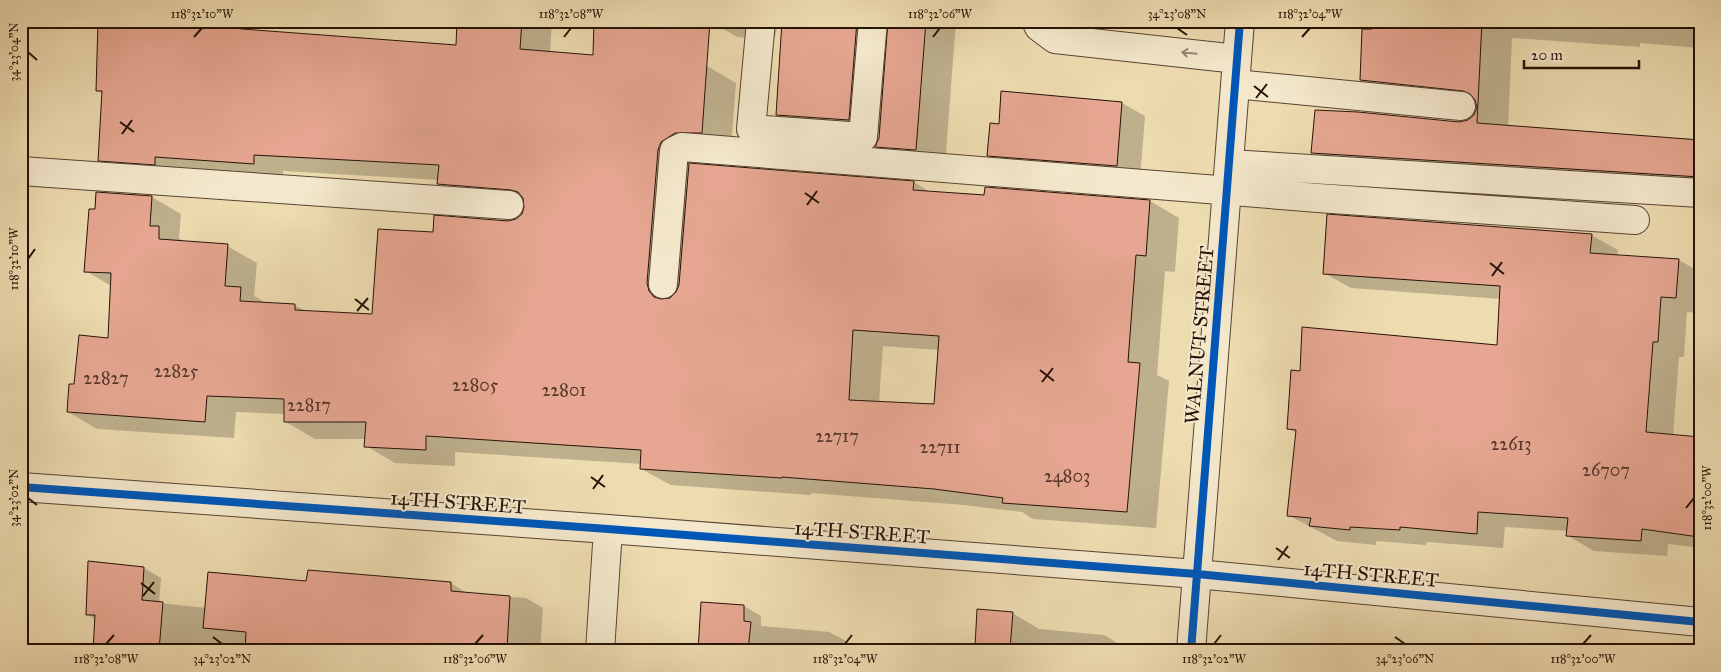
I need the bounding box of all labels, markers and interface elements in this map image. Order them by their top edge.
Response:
text: 118°32'10"W [171,7,234,21]
text: 118°32'08"W [539,7,604,21]
text: 118°32'06"W [908,7,973,21]
text: 34°23'08"N [1148,7,1206,21]
text: 118°32'04"W [1278,7,1343,21]
text: 34°23'04"N [7,23,21,81]
scale bar [1524,38,1638,70]
text: 20 m [1531,46,1563,64]
one-way arrow [1181,48,1197,58]
text: 118°32'10"W [7,227,21,290]
street label: WALNUT STREET [1179,245,1219,425]
house number: 22825 [154,360,199,382]
house number: 22827 [83,367,129,389]
house number: 22805 [452,374,499,396]
house number: 22801 [542,379,586,401]
house number: 22817 [287,394,331,416]
house number: 22717 [815,425,859,447]
house number: 22613 [1490,433,1532,455]
house number: 22711 [919,436,961,458]
house number: 26707 [1582,459,1630,481]
house number: 24803 [1044,465,1090,487]
text: 118°32'00"W [1700,465,1714,530]
text: 34°23'02"N [7,469,21,527]
street label: 14TH STREET [389,485,527,519]
street label: 14TH STREET [793,515,931,549]
street label: 14TH STREET [1302,556,1440,592]
text: 118°32'08"W [74,652,139,666]
text: 34°23'02"N [193,652,251,666]
text: 118°32'06"W [443,652,508,666]
text: 118°32'04"W [813,652,878,666]
text: 118°32'02"W [1182,652,1247,666]
text: 34°23'06"N [1376,652,1434,666]
text: 118°32'00"W [1551,652,1616,666]

